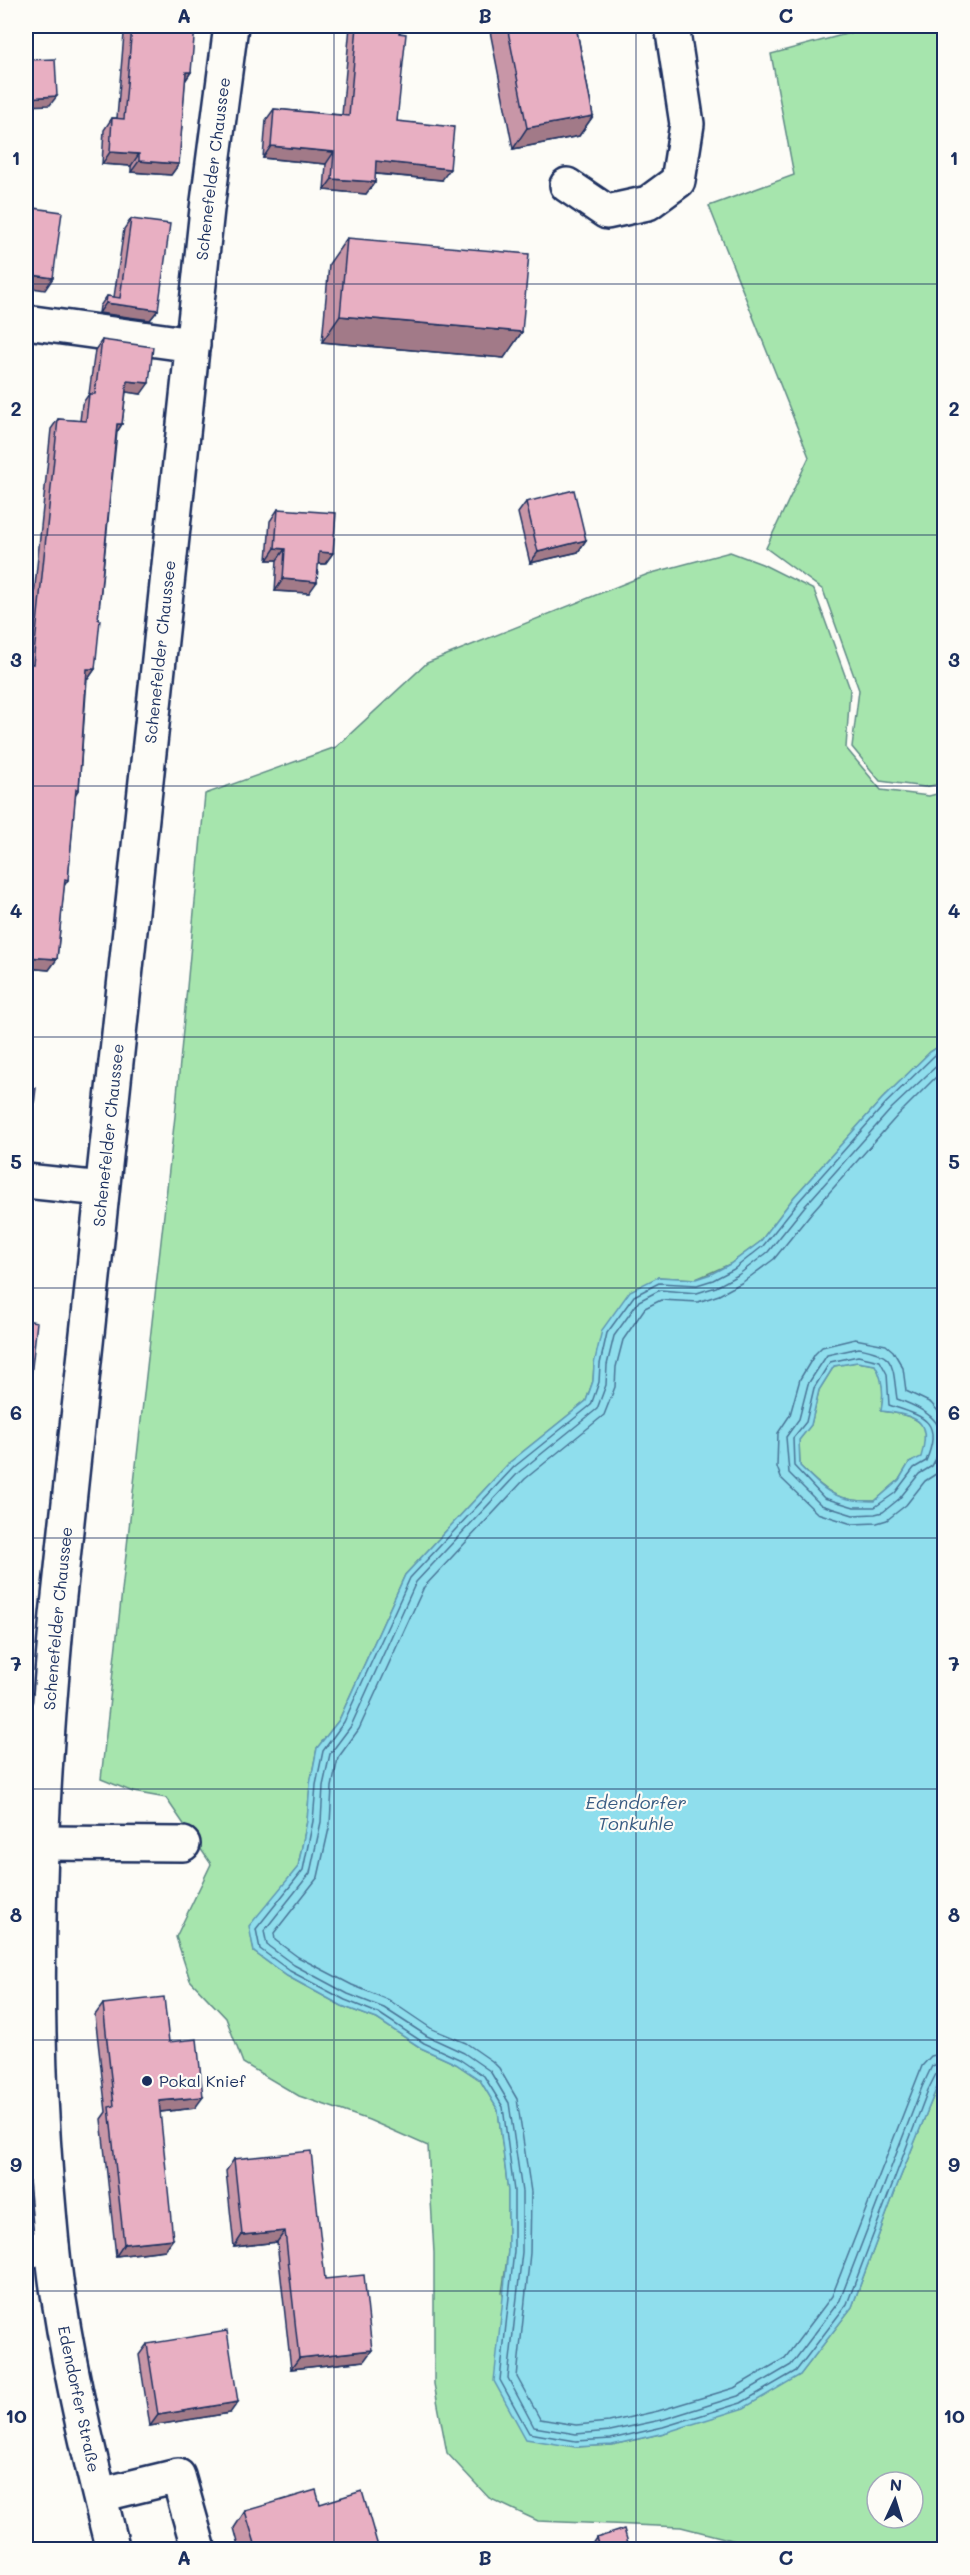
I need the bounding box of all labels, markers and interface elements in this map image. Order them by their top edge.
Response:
text: A [177,2,191,28]
text: B [478,2,492,28]
text: C [779,2,794,28]
street label: Schenefelder Chaussee [191,76,234,261]
text: 1 [12,144,20,170]
text: 1 [950,144,958,170]
text: 2 [10,395,22,421]
text: 2 [948,395,960,421]
street label: Schenefelder Chaussee [139,559,179,744]
text: 3 [10,646,22,672]
text: 3 [948,646,960,672]
text: 4 [10,897,23,923]
text: 4 [948,897,961,923]
street label: Schenefelder Chaussee [87,1042,128,1228]
text: 5 [10,1148,22,1174]
text: 5 [948,1148,960,1174]
text: 6 [10,1399,22,1425]
text: 6 [948,1399,960,1425]
street label: Schenefelder Chaussee [38,1526,76,1711]
text: 7 [10,1650,22,1676]
text: 7 [948,1650,960,1676]
water label: Edendorfer Tonkuhle [585,1790,687,1835]
text: 8 [10,1901,22,1927]
text: 8 [948,1901,960,1927]
place label: Pokal Knief [159,2070,246,2091]
marker: Pokal Knief [140,2074,154,2088]
text: 9 [10,2151,22,2177]
text: 9 [948,2151,960,2177]
street label: Edendorfer Straße [54,2324,105,2474]
text: 10 [5,2402,27,2428]
text: 10 [943,2402,965,2428]
north arrow [865,2470,925,2530]
text: N [889,2474,903,2495]
text: A [177,2544,191,2570]
text: B [478,2544,492,2570]
text: C [779,2544,794,2570]

